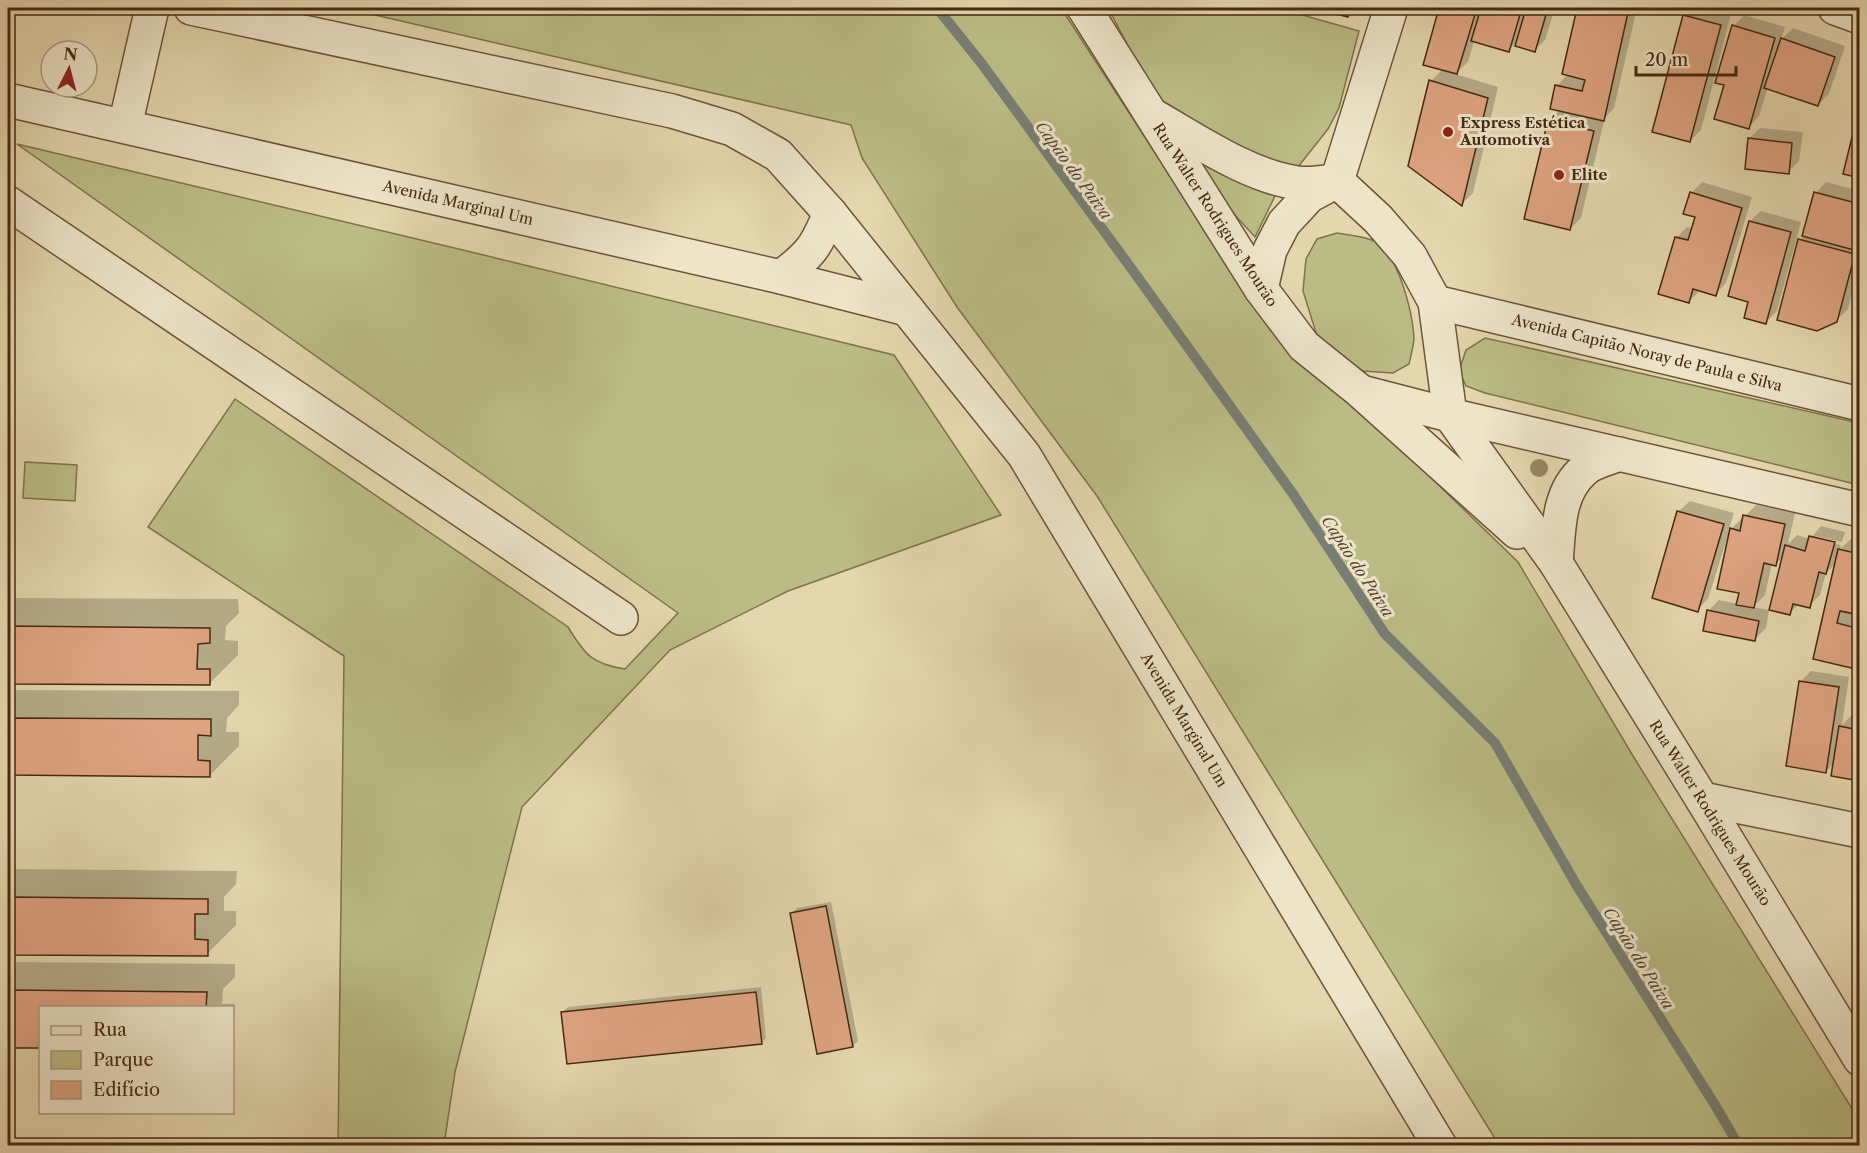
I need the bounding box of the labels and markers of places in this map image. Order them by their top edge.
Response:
place label: Express Estética Automotiva [1459,113,1586,149]
marker: Express Estética Automotiva [1441,125,1455,139]
place label: Elite [1571,165,1608,184]
marker: Elite [1552,168,1566,182]

